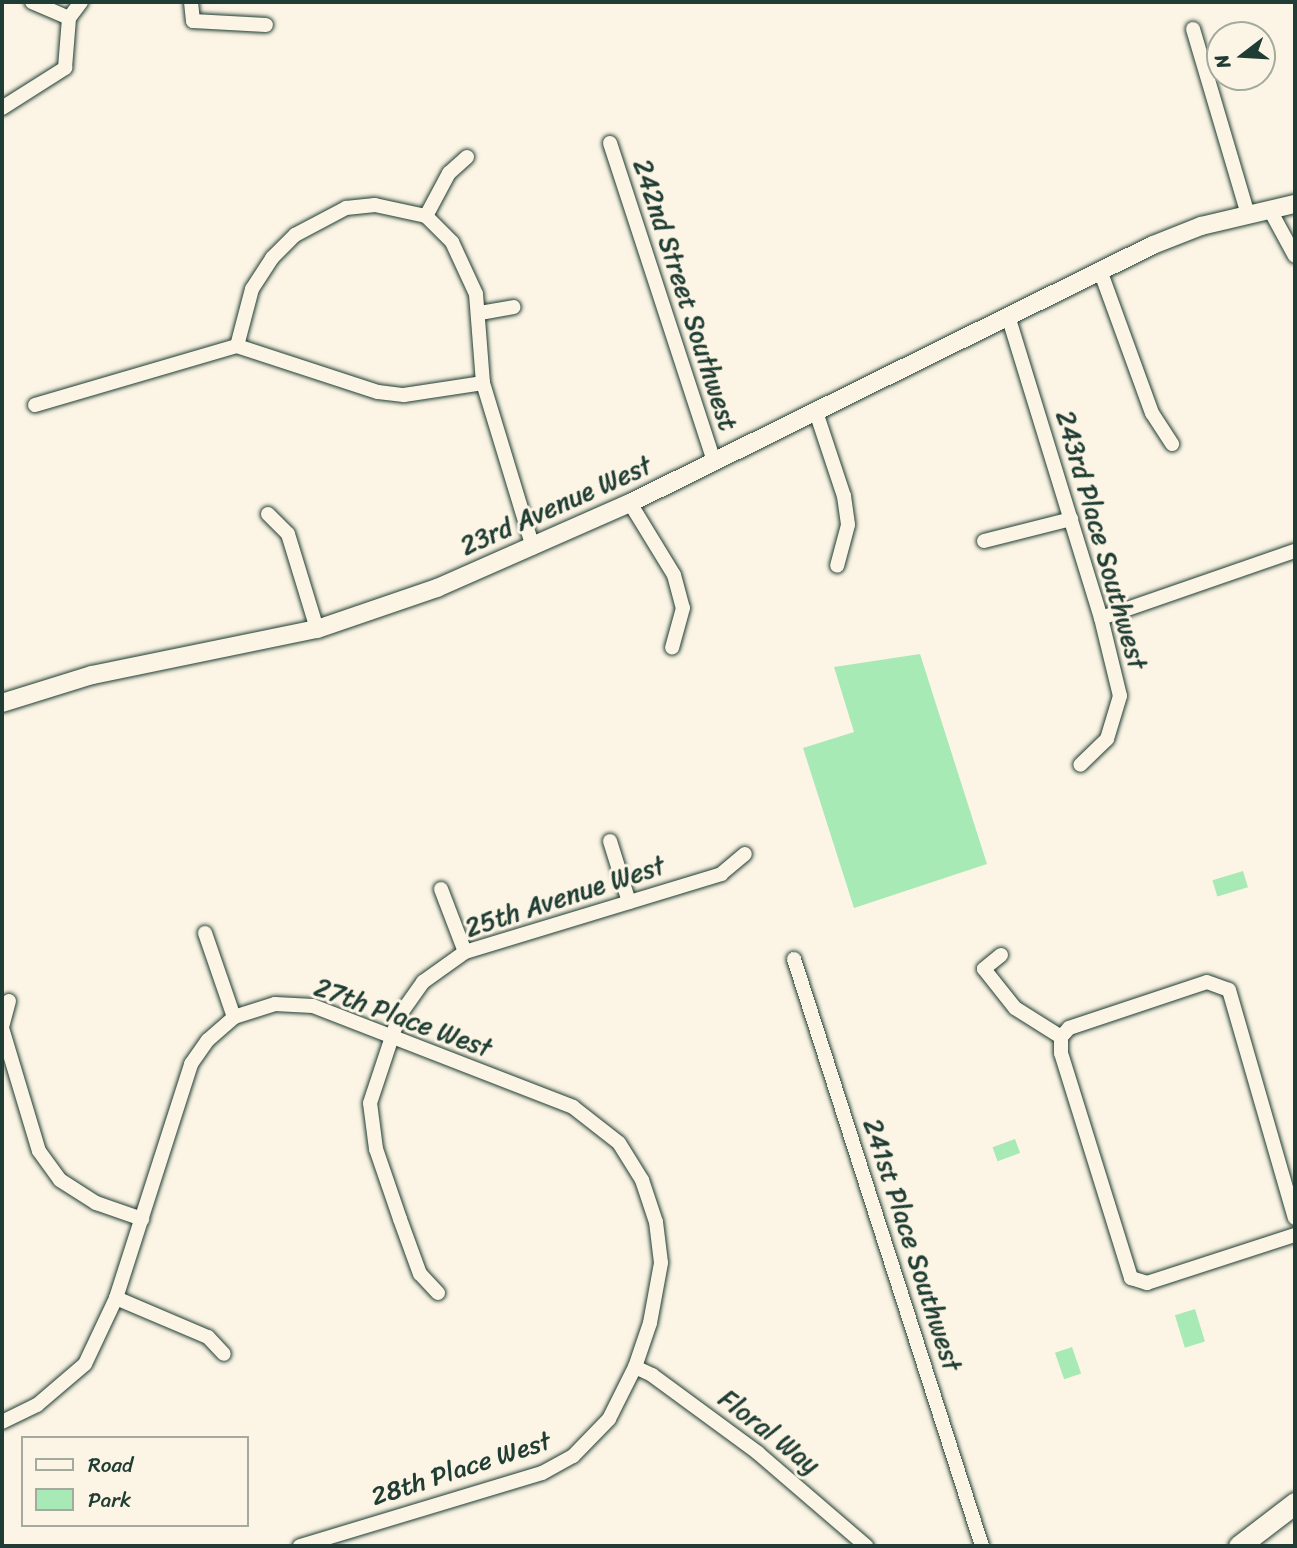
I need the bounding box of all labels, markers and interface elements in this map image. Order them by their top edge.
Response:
north arrow [1206,21,1276,91]
text: N [1205,51,1240,73]
street label: 242nd Street Southwest [626,154,744,436]
street label: 243rd Place Southwest [1049,407,1153,673]
street label: 23rd Avenue West [455,450,657,562]
street label: 25th Avenue West [461,850,669,944]
street label: 27th Place West [309,971,497,1065]
street label: 241st Place Southwest [856,1115,968,1375]
street label: Floral Way [712,1383,826,1481]
street label: 28th Place West [367,1425,555,1513]
legend [21,1436,248,1527]
text: Road [88,1446,133,1484]
text: Park [88,1481,131,1519]

